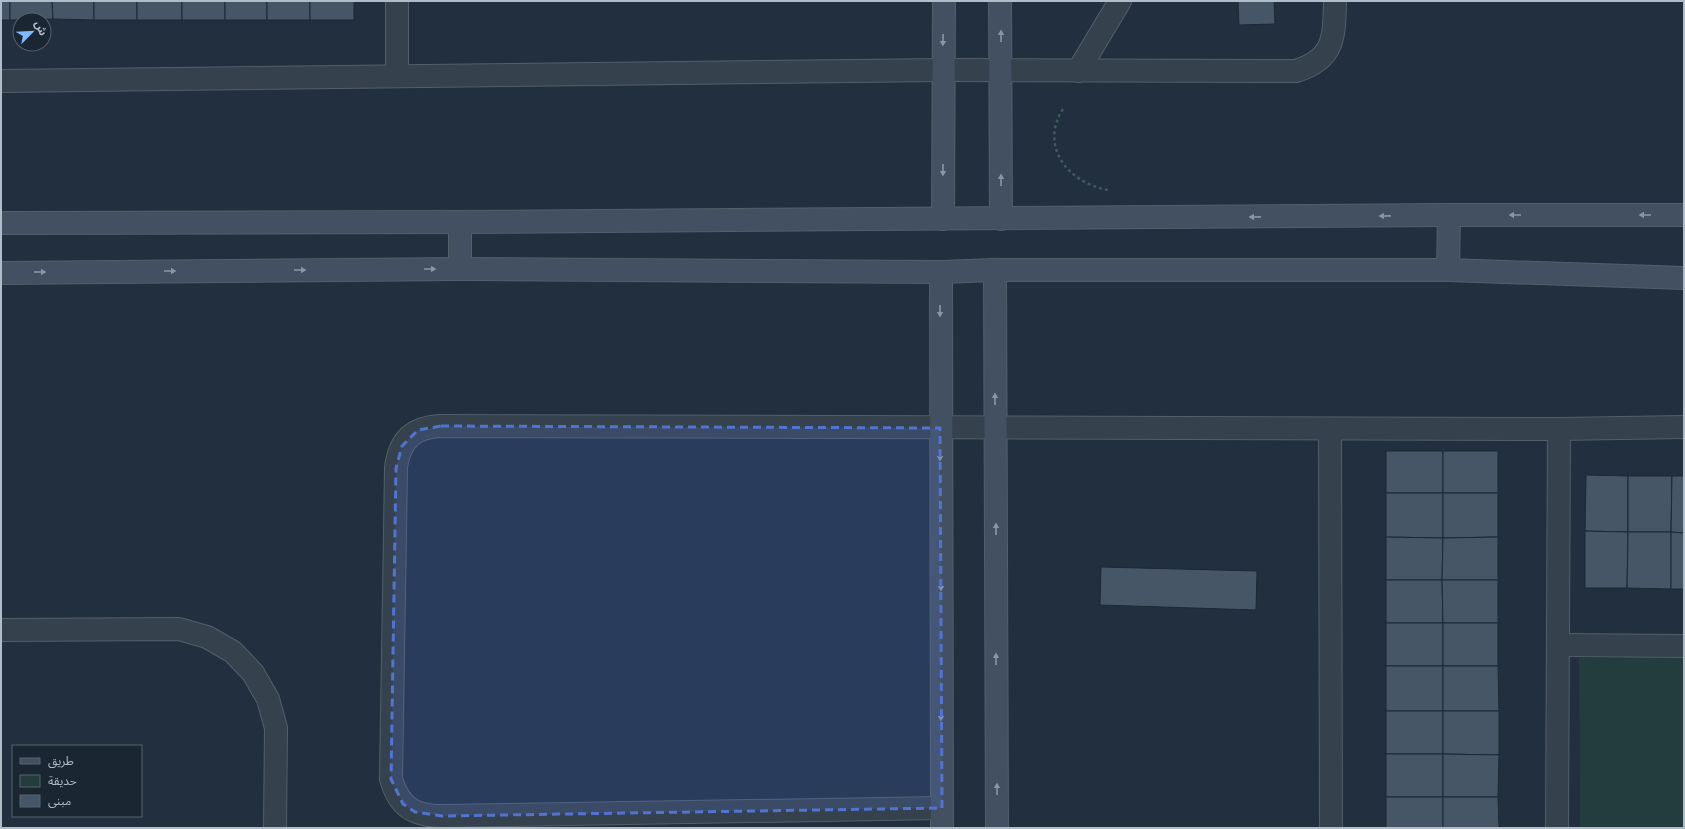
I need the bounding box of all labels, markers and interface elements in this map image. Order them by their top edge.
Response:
north arrow [12,12,52,52]
text: ش [32,19,50,38]
one-way arrow [998,29,1004,42]
one-way arrow [940,34,946,47]
one-way arrow [940,164,946,177]
one-way arrow [998,173,1004,186]
one-way arrow [1379,212,1391,219]
one-way arrow [1508,212,1521,218]
one-way arrow [1638,212,1651,218]
one-way arrow [1248,214,1261,220]
one-way arrow [424,266,437,272]
one-way arrow [294,267,307,273]
one-way arrow [164,268,177,274]
one-way arrow [34,269,47,275]
one-way arrow [937,305,943,318]
one-way arrow [992,392,998,405]
one-way arrow [937,449,943,462]
one-way arrow [993,522,999,535]
one-way arrow [938,579,944,592]
one-way arrow [993,652,999,665]
one-way arrow [938,709,944,722]
legend [12,745,142,817]
text: طريق [48,754,74,769]
text: حديقة [48,774,77,788]
one-way arrow [994,782,1000,795]
text: مبنى [48,794,71,808]

